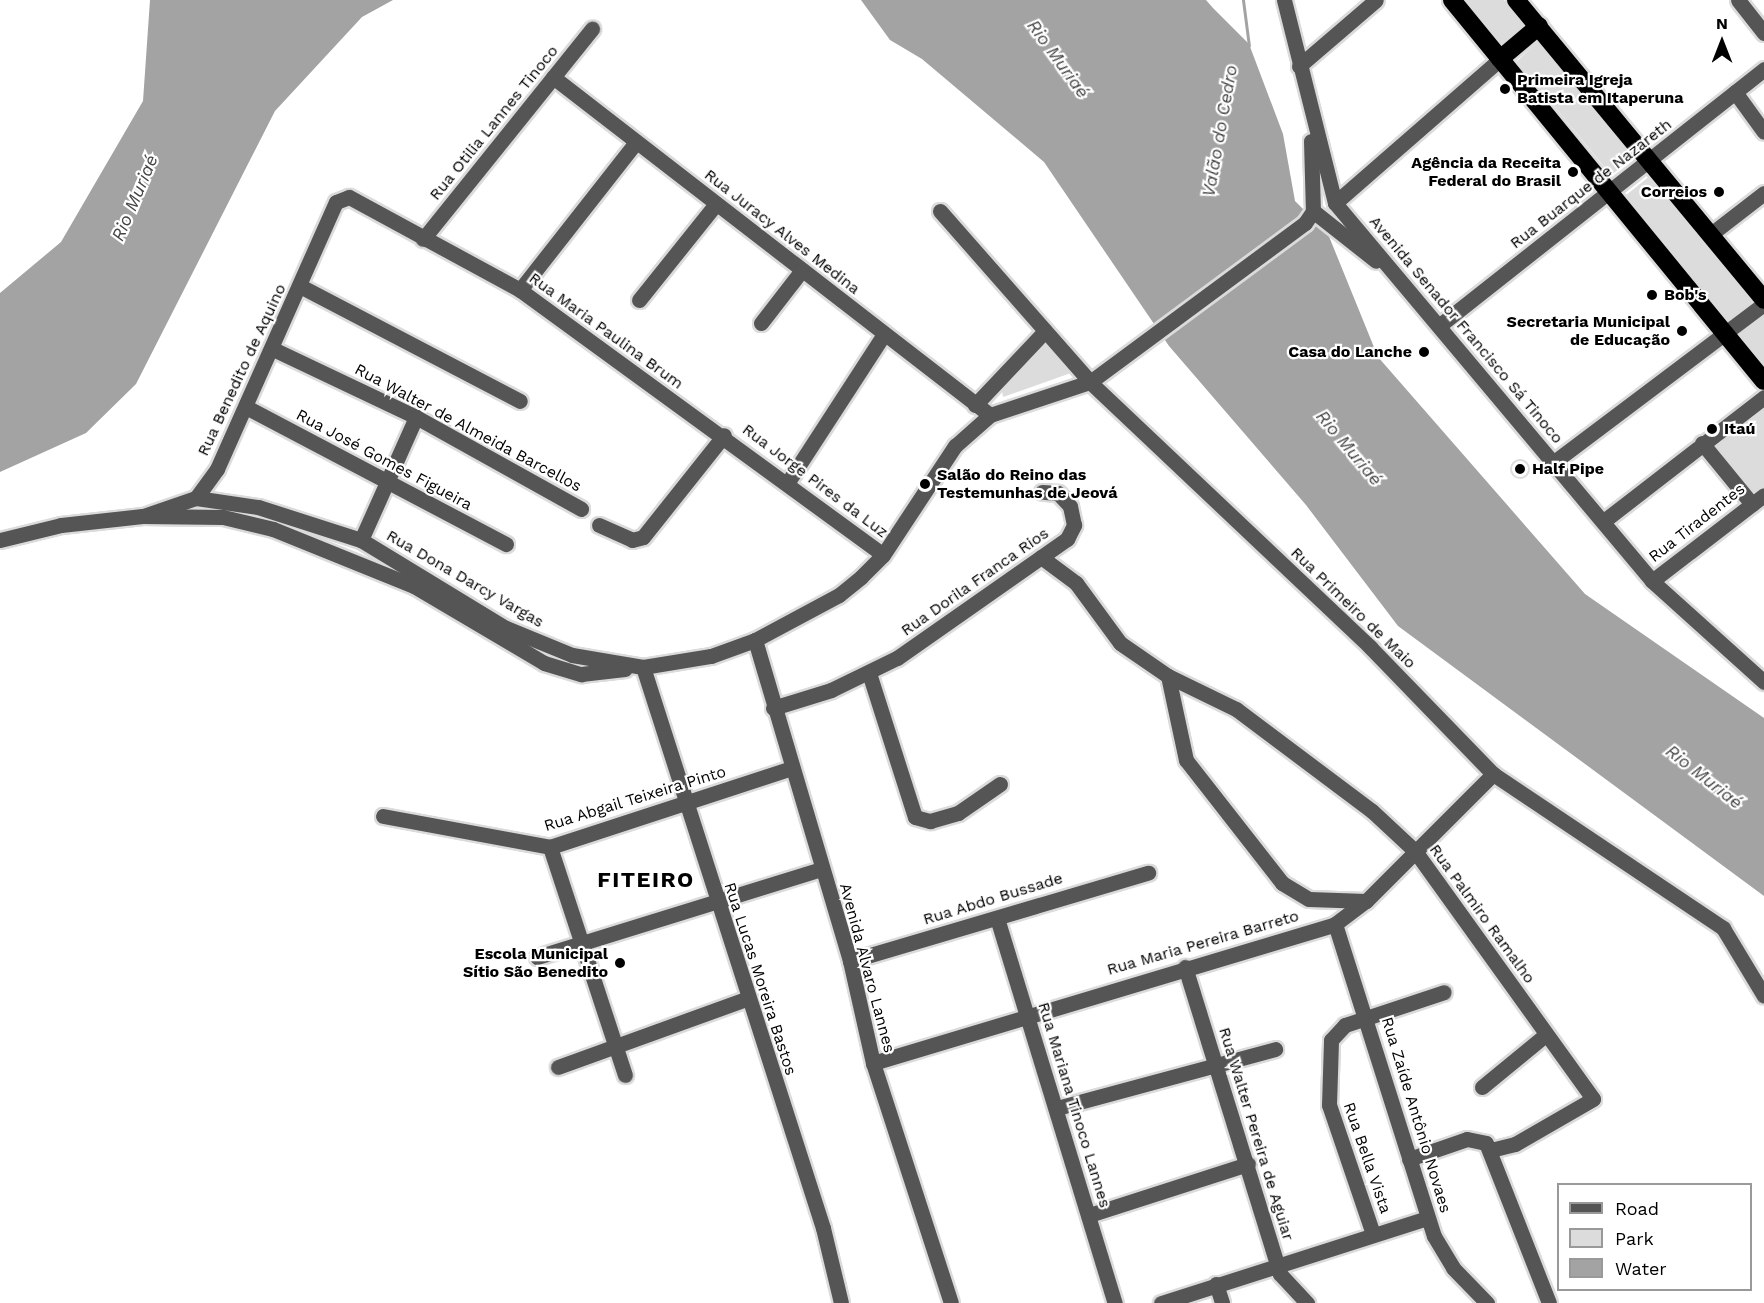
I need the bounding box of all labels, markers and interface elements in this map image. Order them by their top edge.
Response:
north arrow [1692,12,1752,72]
text: N [1716,14,1728,33]
water label: Rio Muriaé [1022,16,1094,102]
street label: Rua Otilia Lannes Tinoco [425,41,563,205]
water label: Valão do Cedro [1198,63,1242,199]
place label: Primeira Igreja Batista em Itaperuna [1517,70,1684,108]
marker: Primeira Igreja Batista em Itaperuna [1498,82,1512,96]
street label: Rua Buarque de Nazareth [1506,115,1676,253]
water label: Rio Muriaé [107,152,163,244]
place label: Agência da Receita Federal do Brasil [1411,153,1561,191]
street label: Rua Juracy Alves Medina [700,165,864,299]
marker: Agência da Receita Federal do Brasil [1566,165,1580,179]
place label: Correios [1641,182,1707,202]
marker: Correios [1712,185,1726,199]
street label: Avenida Senador Francisco Sá Tinoco [1365,212,1567,448]
street label: Rua Maria Paulina Brum [525,268,687,394]
street label: Rua Benedito de Aquino [193,281,291,459]
place label: Bob's [1664,285,1707,305]
marker: Bob's [1645,288,1659,302]
place label: Secretaria Municipal de Educação [1506,312,1670,350]
marker: Secretaria Municipal de Educação [1675,324,1689,338]
place label: Casa do Lanche [1288,342,1412,362]
marker: Casa do Lanche [1417,345,1431,359]
street label: Rua Walter de Almeida Barcellos [350,359,586,497]
street label: Rua José Gomes Figueira [292,405,476,515]
water label: Rio Muriaé [1311,406,1387,490]
place label: Itaú [1724,419,1755,439]
street label: Rua Jorge Pires da Luz [738,420,892,542]
marker: Itaú [1705,422,1719,436]
place label: Half Pipe [1532,459,1604,479]
marker: Half Pipe [1513,462,1527,476]
place label: Salão do Reino das Testemunhas de Jeová [937,465,1118,503]
marker: Salão do Reino das Testemunhas de Jeová [918,477,932,491]
street label: Rua Tiradentes [1645,479,1749,567]
street label: Rua Dorila Franca Rios [897,523,1053,641]
street label: Rua Dona Darcy Vargas [382,526,548,632]
street label: Rua Primeiro de Maio [1286,543,1420,673]
water label: Rio Muriaé [1661,740,1747,814]
street label: Rua Abgail Teixeira Pinto [541,762,729,836]
street label: Rua Palmiro Ramalho [1425,840,1539,988]
district label: FITEIRO [597,867,695,893]
street label: Rua Abdo Bussade [920,868,1066,930]
street label: Rua Lucas Moreira Bastos [720,880,800,1078]
street label: Avenida Alvaro Lannes [835,881,899,1055]
street label: Rua Maria Pereira Barreto [1104,906,1302,980]
place label: Escola Municipal Sítio São Benedito [463,944,608,982]
marker: Escola Municipal Sítio São Benedito [613,956,627,970]
street label: Rua Mariana Tinoco Lannes [1033,999,1115,1211]
street label: Rua Zaíde Antônio Novaes [1377,1014,1455,1216]
street label: Rua Walter Pereira de Aguiar [1214,1024,1298,1244]
street label: Rua Bella Vista [1339,1099,1395,1217]
legend [1557,1183,1752,1291]
text: Road [1615,1198,1659,1219]
text: Park [1615,1228,1654,1249]
text: Water [1615,1258,1667,1279]

